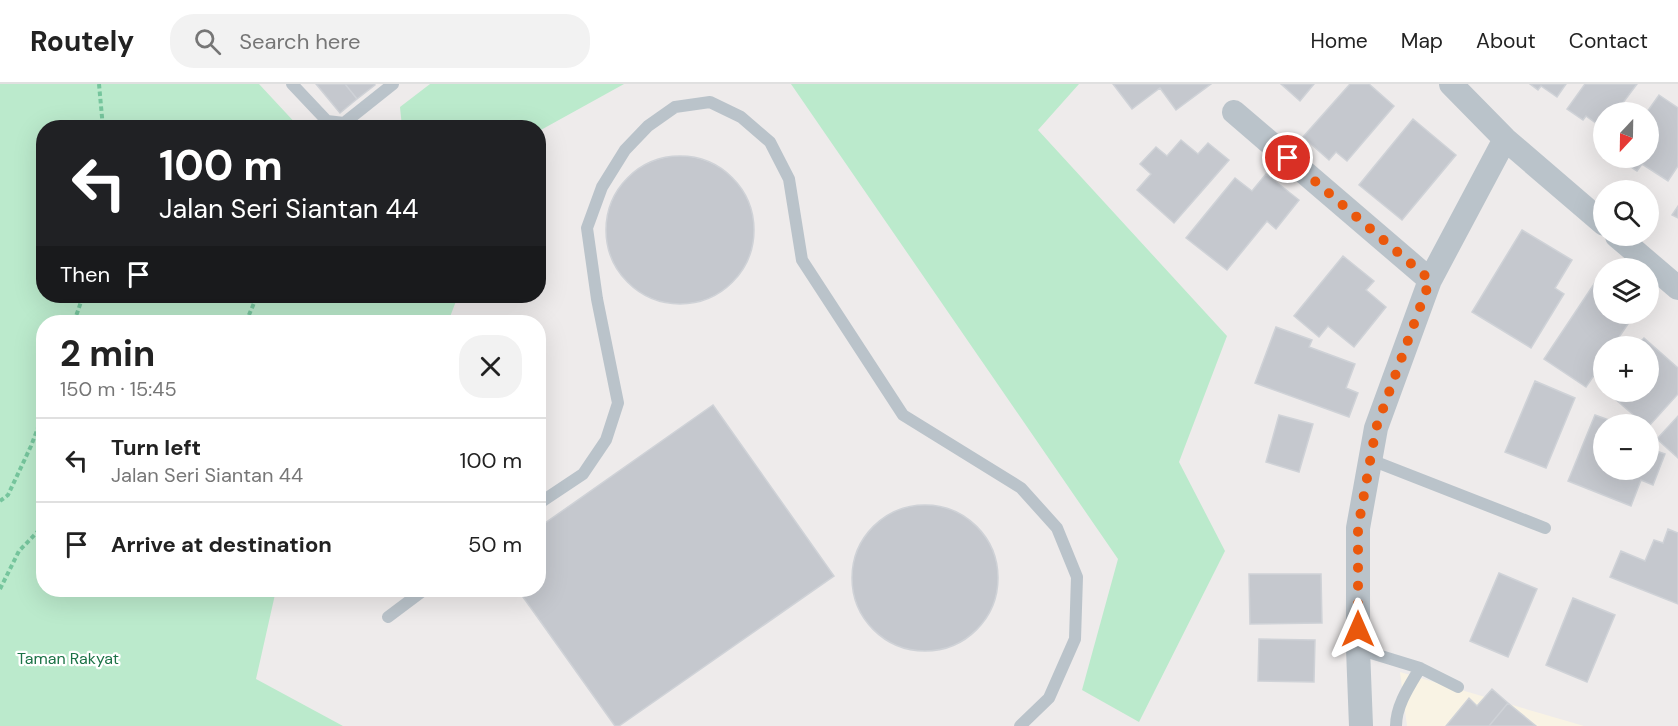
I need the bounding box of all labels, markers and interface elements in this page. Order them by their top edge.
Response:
search box [170,14,590,68]
text: Routely [30,23,134,60]
icon: search [191,25,224,58]
text: Search here [239,27,361,56]
text: Home [1310,27,1368,55]
text: Map [1401,27,1443,55]
text: About [1476,27,1536,55]
text: Contact [1569,27,1648,55]
north arrow [1593,102,1659,168]
map controls [1593,102,1659,480]
pin [1262,132,1313,183]
text: 100 m [159,138,283,193]
icon: arrive [1271,141,1304,174]
icon: left [60,144,138,222]
button: search [1593,180,1659,246]
text: Jalan Seri Siantan 44 [159,191,418,226]
icon: arrive [122,258,155,291]
button: layers [1593,258,1659,324]
text: Then [60,260,110,289]
text: 2 min [60,330,155,377]
button: close [459,335,522,398]
button: + [1593,336,1659,402]
text: 150 m · 15:45 [60,376,177,402]
button: − [1593,414,1659,480]
text: Turn left [111,433,201,462]
icon: left [60,444,93,477]
text: 100 m [460,446,522,475]
text: Jalan Seri Siantan 44 [111,462,303,488]
icon: arrive [60,528,93,561]
text: Arrive at destination [111,530,332,559]
text: 50 m [468,530,522,559]
position arrow [1326,597,1390,661]
park label: Taman Rakyat [17,648,119,669]

